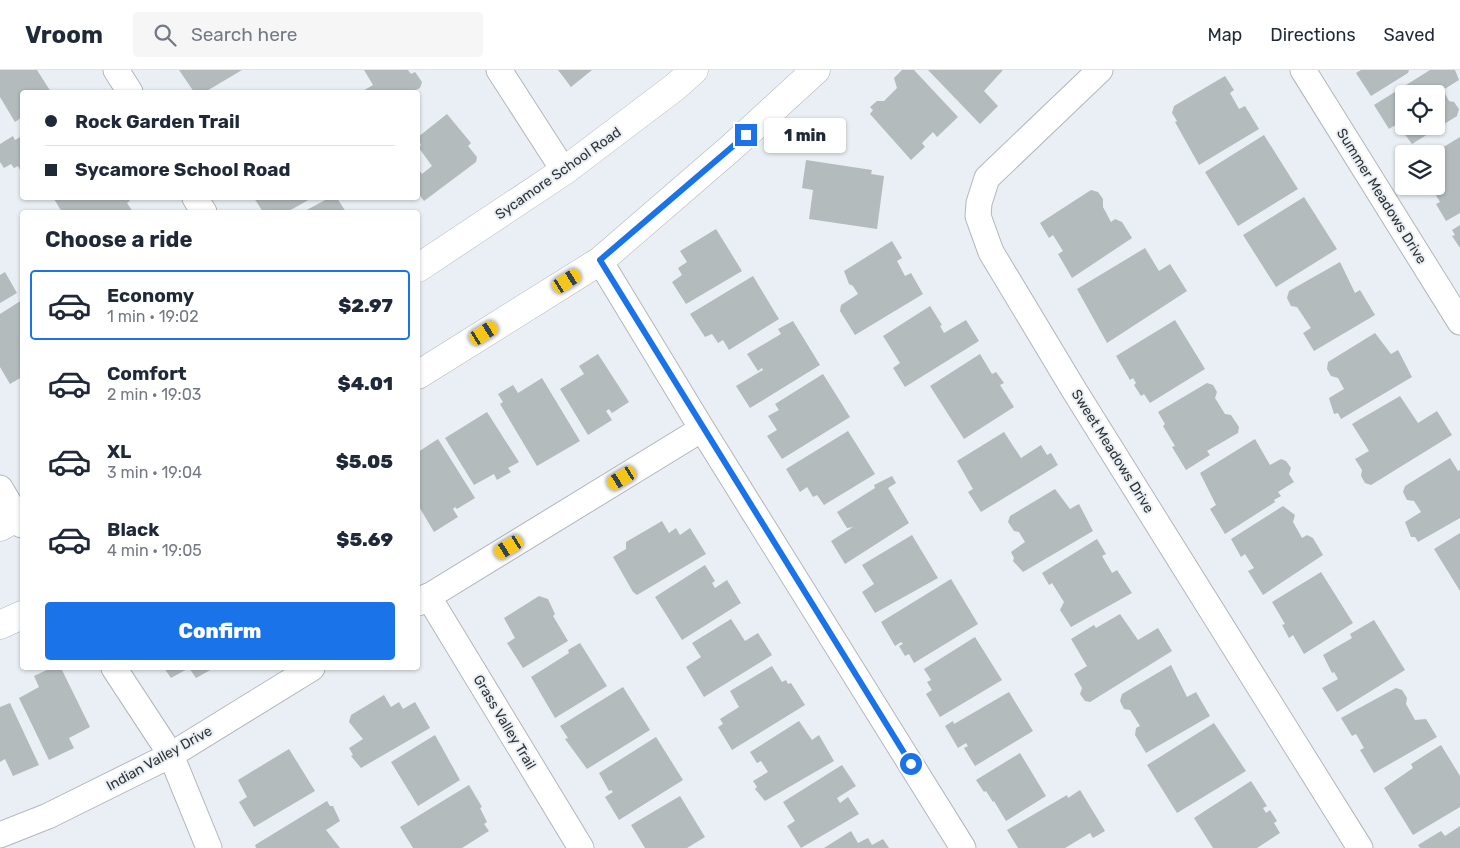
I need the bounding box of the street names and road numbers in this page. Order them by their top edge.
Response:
street label: Sycamore School Road [492,124,624,223]
street label: Summer Meadows Drive [1333,125,1430,267]
street label: Sweet Meadows Drive [1068,386,1158,516]
street label: Grass Valley Trail [470,672,540,773]
street label: Indian Valley Drive [103,722,215,795]

